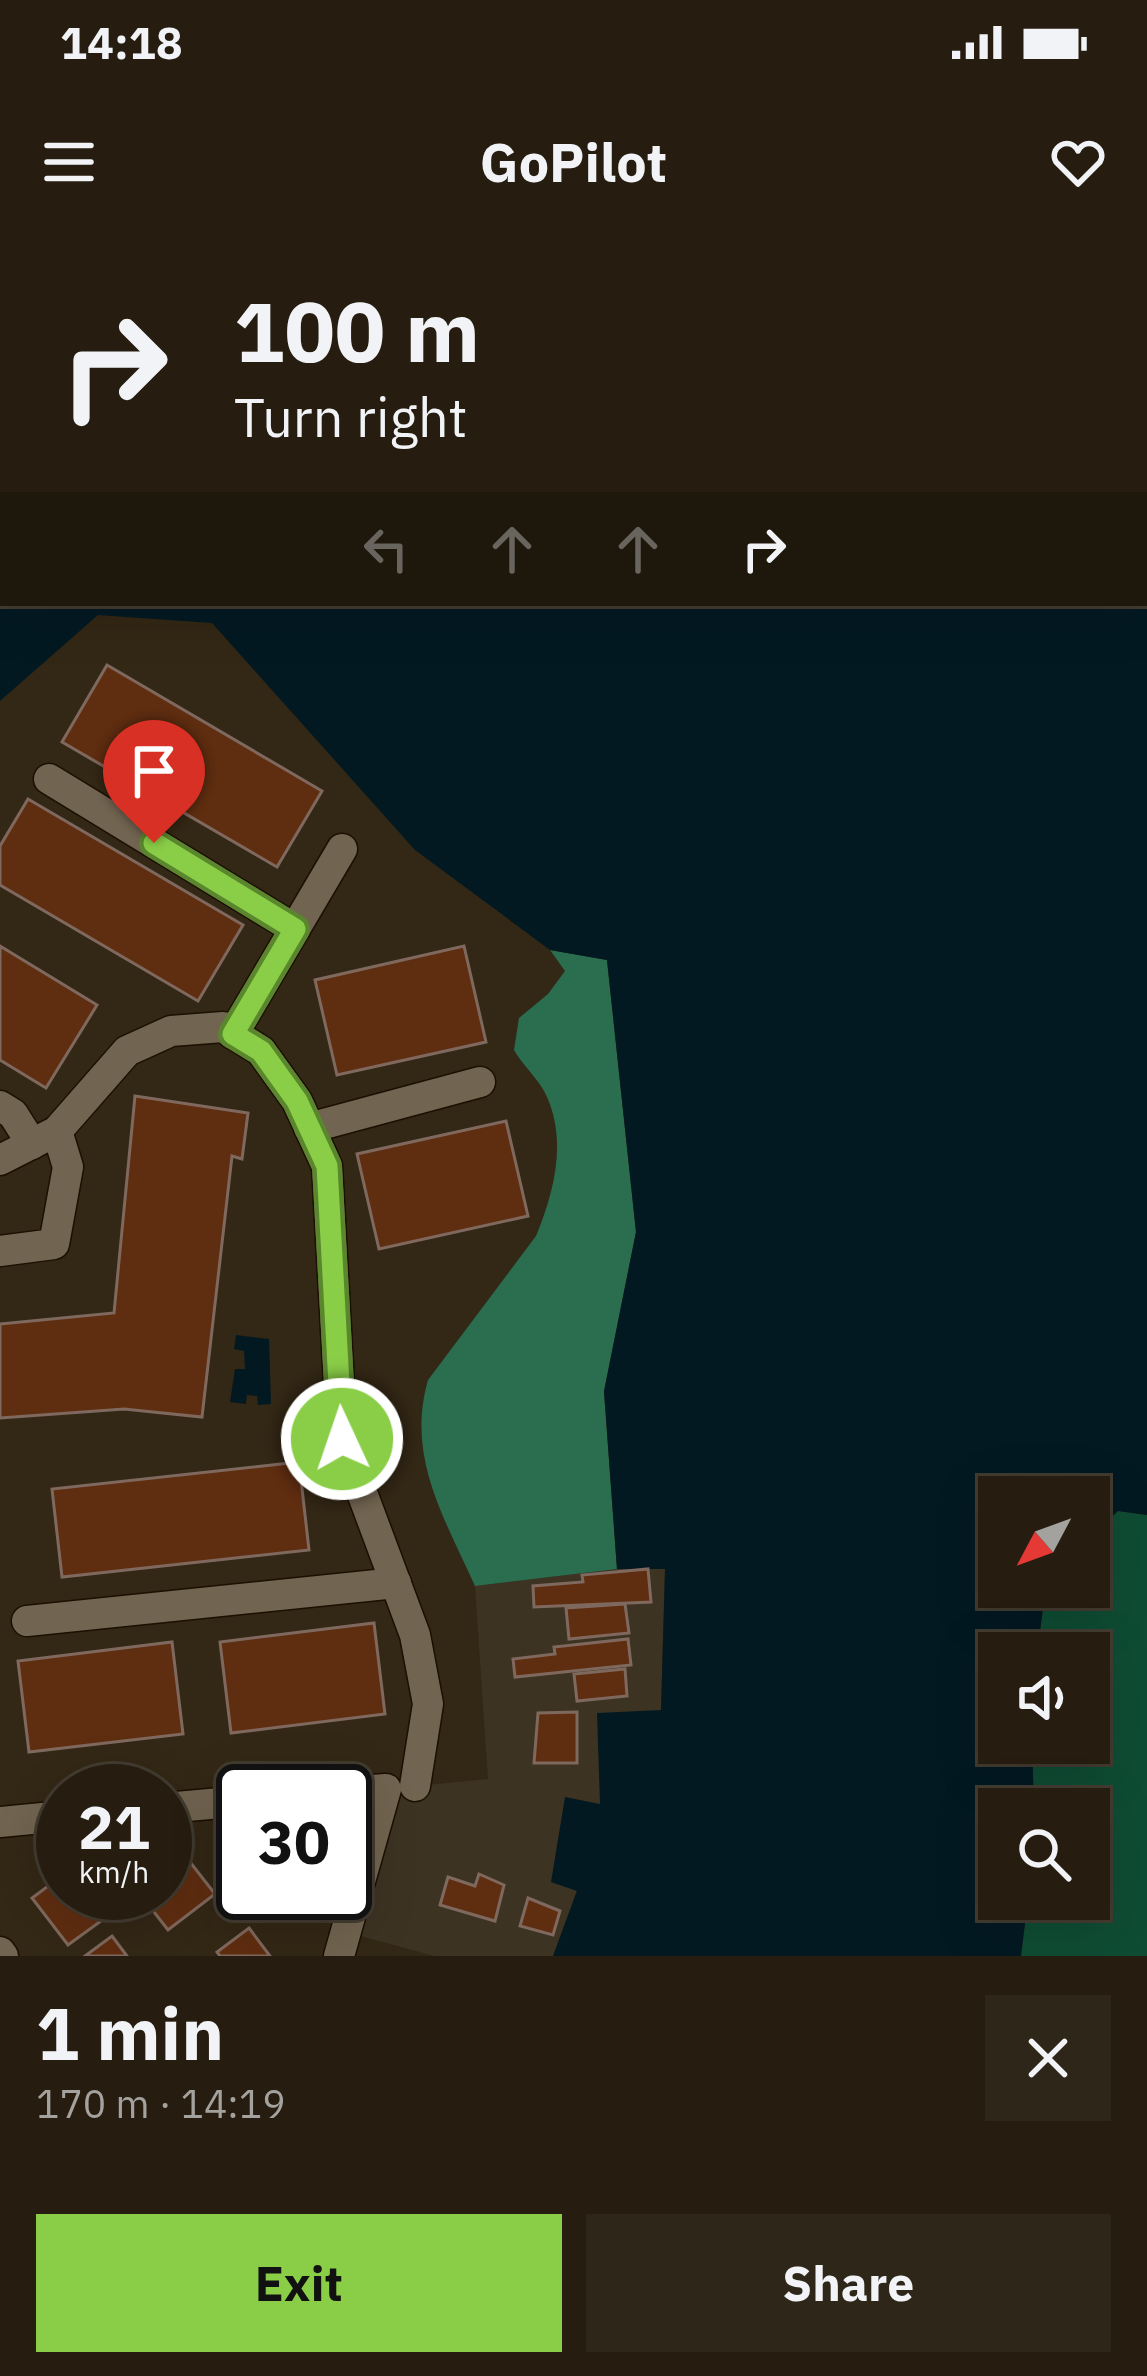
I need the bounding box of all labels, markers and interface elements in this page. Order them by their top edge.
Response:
text: 14:18 [60,13,183,71]
text: GoPilot [480,127,667,197]
icon: menu [36,129,102,195]
icon: heart [1045,129,1111,195]
text: 100 m [234,276,480,385]
icon: right [36,288,192,444]
text: Turn right [234,382,468,452]
icon: left [353,516,419,582]
icon: ahead [479,516,545,582]
icon: ahead [605,516,671,582]
icon: right [731,516,797,582]
pin [103,720,205,843]
icon: arrive [121,738,187,804]
position arrow [279,1376,405,1502]
north arrow [978,1476,1110,1608]
map controls [978,1476,1110,1920]
button: sound [978,1632,1110,1764]
speed limit sign: 30 [216,1764,372,1920]
text: 21 [78,1787,150,1866]
button: search [978,1788,1110,1920]
text: km/h [79,1852,149,1891]
text: 1 min [36,1986,224,2080]
button: close [985,1995,1111,2121]
text: 170 m · 14:19 [36,2078,286,2129]
button: Exit [36,2214,562,2352]
button: Share [586,2214,1111,2352]

